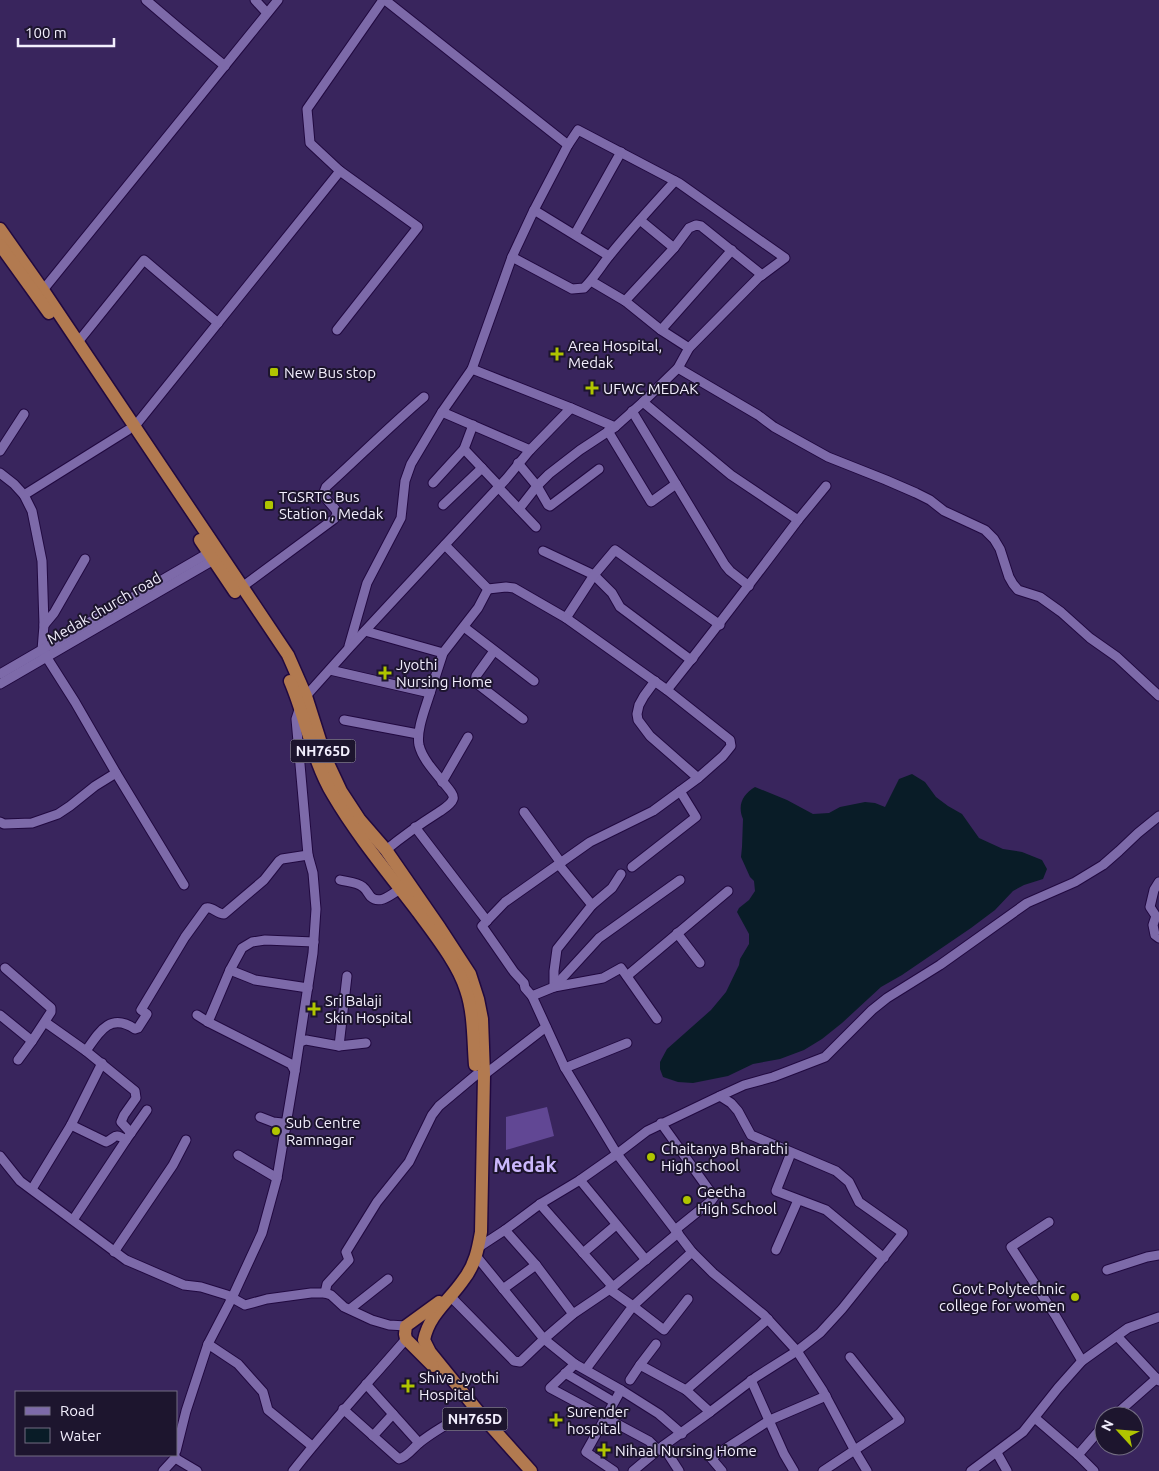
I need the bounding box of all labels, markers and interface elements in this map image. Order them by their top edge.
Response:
scale bar [18,15,114,47]
text: 100 m [25,24,67,41]
place label: Area Hospital, Medak [568,337,662,371]
marker: Area Hospital, Medak [550,347,564,361]
place label: New Bus stop [284,364,376,381]
marker: New Bus stop [268,366,280,378]
place label: UFWC MEDAK [603,380,698,397]
marker: UFWC MEDAK [585,381,599,395]
place label: TGSRTC Bus Station , Medak [279,488,384,522]
marker: TGSRTC Bus Station , Medak [263,499,275,511]
street label: Medak church road [44,569,164,647]
place label: Jyothi Nursing Home [396,656,492,690]
marker: Jyothi Nursing Home [378,666,392,680]
road number: NH765D [290,739,356,762]
place label: Sri Balaji Skin Hospital [325,992,412,1026]
marker: Sri Balaji Skin Hospital [307,1002,321,1016]
place label: Sub Centre Ramnagar [286,1114,361,1148]
marker: Sub Centre Ramnagar [270,1125,282,1137]
place label: Chaitanya Bharathi High school [661,1140,788,1174]
marker: Chaitanya Bharathi High school [645,1151,657,1163]
district label: Medak [493,1153,557,1176]
place label: Geetha High School [697,1183,777,1217]
marker: Geetha High School [681,1194,693,1206]
place label: Govt Polytechnic college for women [939,1280,1065,1314]
marker: Govt Polytechnic college for women [1069,1291,1081,1303]
place label: Shiva Jyothi Hospital [419,1369,499,1403]
marker: Shiva Jyothi Hospital [401,1379,415,1393]
legend [15,1391,178,1456]
text: Road [60,1402,95,1419]
place label: Surender hospital [567,1403,629,1437]
north arrow [1094,1406,1144,1456]
road number: NH765D [442,1408,508,1430]
marker: Surender hospital [549,1413,563,1427]
text: N [1098,1417,1117,1434]
text: Water [60,1427,101,1444]
place label: Nihaal Nursing Home [615,1442,757,1459]
marker: Nihaal Nursing Home [597,1443,611,1457]

